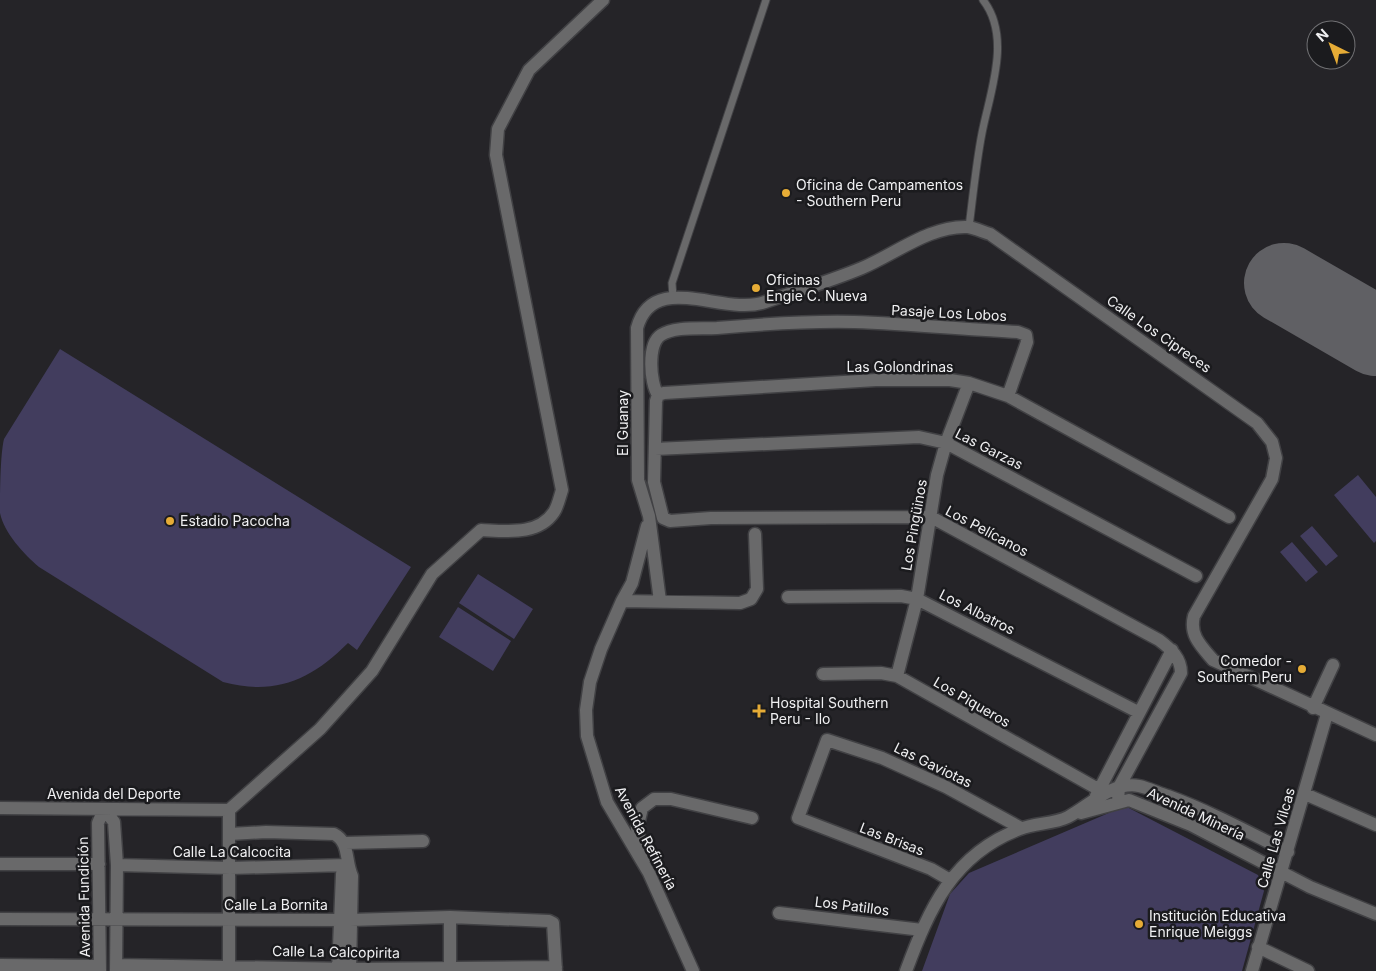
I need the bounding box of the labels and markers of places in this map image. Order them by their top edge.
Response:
place label: Oficina de Campamentos - Southern Peru [796,176,963,209]
marker: Oficina de Campamentos - Southern Peru [780,187,792,199]
place label: Oficinas Engie C. Nueva [766,271,867,304]
marker: Oficinas Engie C. Nueva [750,282,762,294]
place label: Estadio Pacocha [180,512,290,529]
marker: Estadio Pacocha [164,515,176,527]
place label: Comedor - Southern Peru [1197,652,1292,685]
marker: Comedor - Southern Peru [1296,663,1308,675]
place label: Hospital Southern Peru - Ilo [770,694,888,727]
marker: Hospital Southern Peru - Ilo [752,704,766,718]
place label: Institución Educativa Enrique Meiggs [1149,907,1286,940]
marker: Institución Educativa Enrique Meiggs [1133,918,1145,930]

